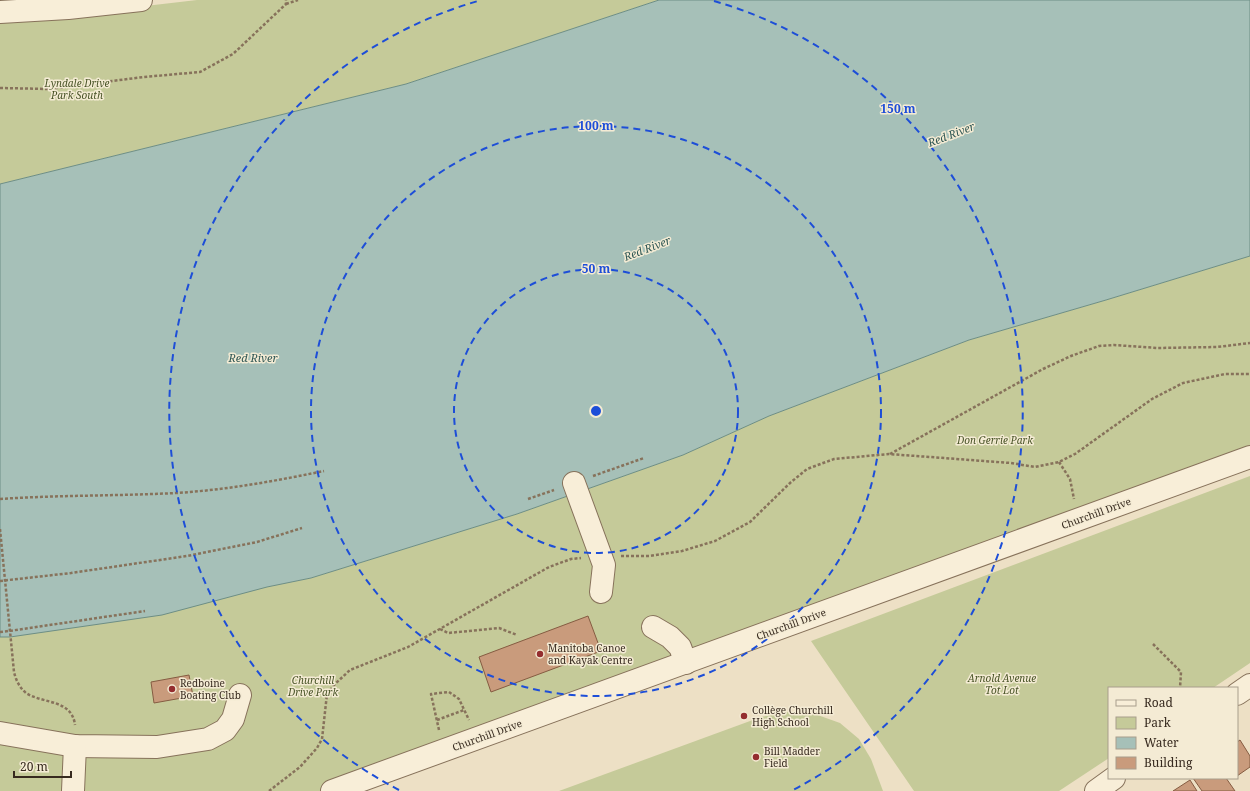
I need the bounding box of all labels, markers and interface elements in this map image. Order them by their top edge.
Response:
park label: Lyndale Drive Park South [44,76,110,102]
text: 150 m [880,100,916,117]
text: 100 m [578,117,614,134]
water label: Red River [924,118,977,150]
water label: Red River [620,232,673,264]
text: 50 m [582,260,610,277]
water label: Red River [227,350,278,365]
centre of rings [589,404,603,418]
park label: Don Gerrie Park [956,433,1033,447]
street label: Churchill Drive [1059,494,1133,532]
street label: Churchill Drive [754,605,828,643]
place label: Manitoba Canoe and Kayak Centre [548,641,633,667]
marker: Manitoba Canoe and Kayak Centre [535,649,545,659]
park label: Arnold Avenue Tot Lot [967,671,1036,697]
park label: Churchill Drive Park [287,673,338,699]
place label: Redboine Boating Club [180,676,241,702]
marker: Redboine Boating Club [167,684,177,694]
legend [1108,687,1238,779]
text: Road [1144,694,1174,711]
place label: Collège Churchill High School [752,703,833,729]
marker: Collège Churchill High School [739,711,749,721]
text: Park [1144,714,1172,731]
street label: Churchill Drive [450,716,524,754]
text: Water [1144,734,1179,751]
place label: Bill Madder Field [764,744,820,770]
marker: Bill Madder Field [751,752,761,762]
scale bar [14,753,71,779]
text: Building [1144,754,1193,771]
text: 20 m [20,758,48,775]

